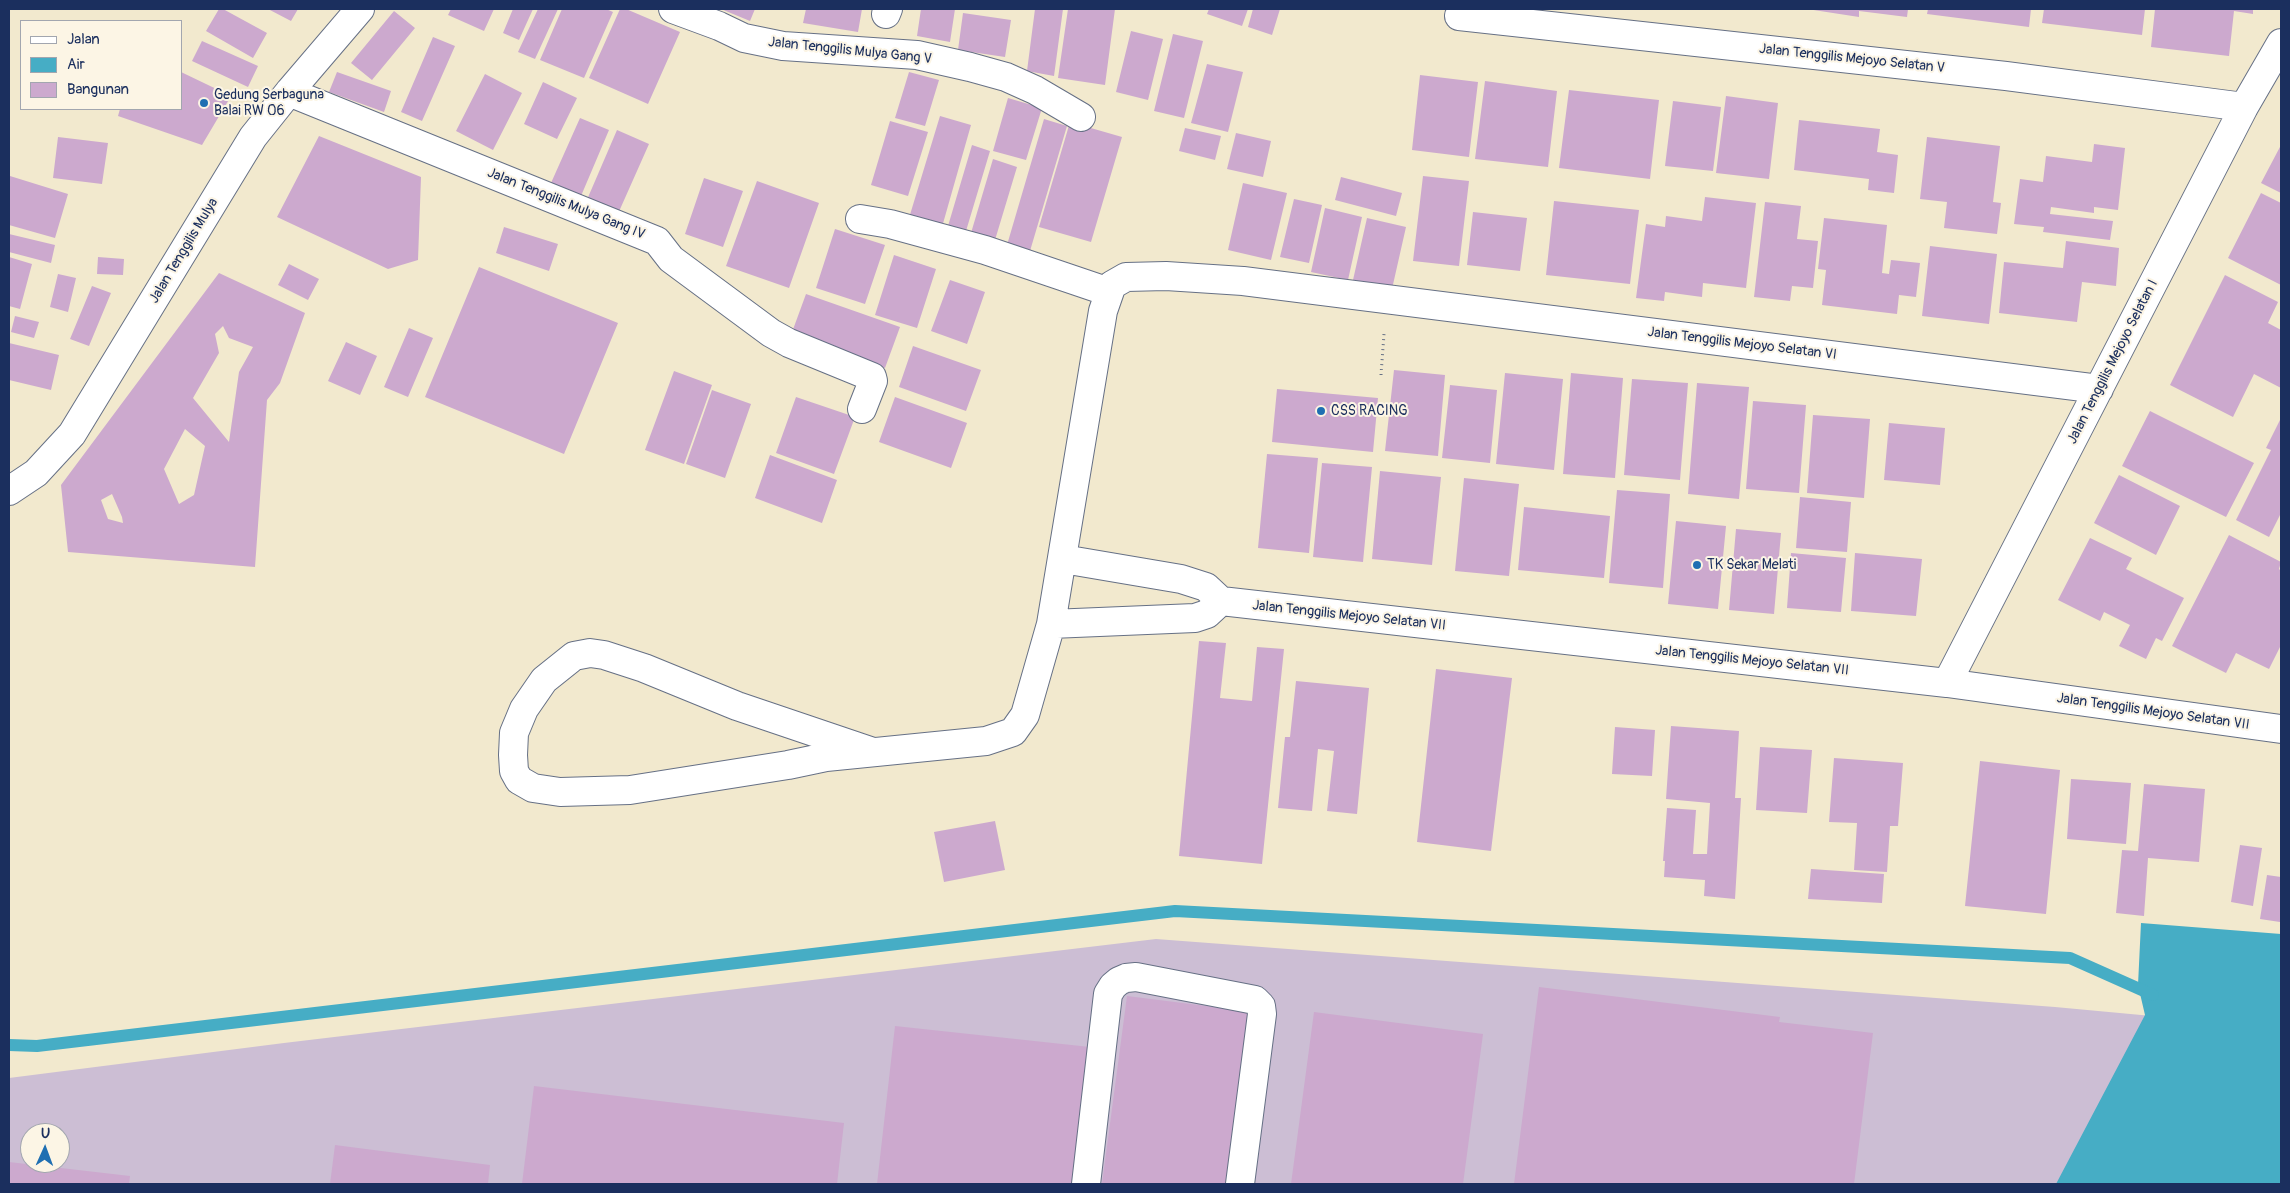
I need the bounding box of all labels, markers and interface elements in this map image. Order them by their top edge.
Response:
legend [20,20,182,110]
text: Jalan [67,30,100,49]
street label: Jalan Tenggilis Mulya Gang V [767,34,933,68]
street label: Jalan Tenggilis Mejoyo Selatan V [1758,41,1946,77]
text: Air [67,55,85,74]
text: Bangunan [67,80,129,99]
place label: Gedung Serbaguna Balai RW 06 [214,87,324,120]
marker: Gedung Serbaguna Balai RW 06 [198,97,210,109]
street label: Jalan Tenggilis Mulya Gang IV [485,165,647,243]
street label: Jalan Tenggilis Mulya [146,195,222,307]
street label: Jalan Tenggilis Mejoyo Selatan I [2064,277,2162,447]
street label: Jalan Tenggilis Mejoyo Selatan VI [1646,324,1838,364]
place label: CSS RACING [1331,403,1408,419]
marker: CSS RACING [1315,405,1327,417]
place label: TK Sekar Melati [1707,557,1796,573]
marker: TK Sekar Melati [1691,559,1703,571]
street label: Jalan Tenggilis Mejoyo Selatan VII [1251,597,1447,635]
street label: Jalan Tenggilis Mejoyo Selatan VII [1654,642,1850,680]
street label: Jalan Tenggilis Mejoyo Selatan VII [2056,690,2250,734]
north arrow [20,1123,70,1173]
text: U [41,1125,50,1142]

